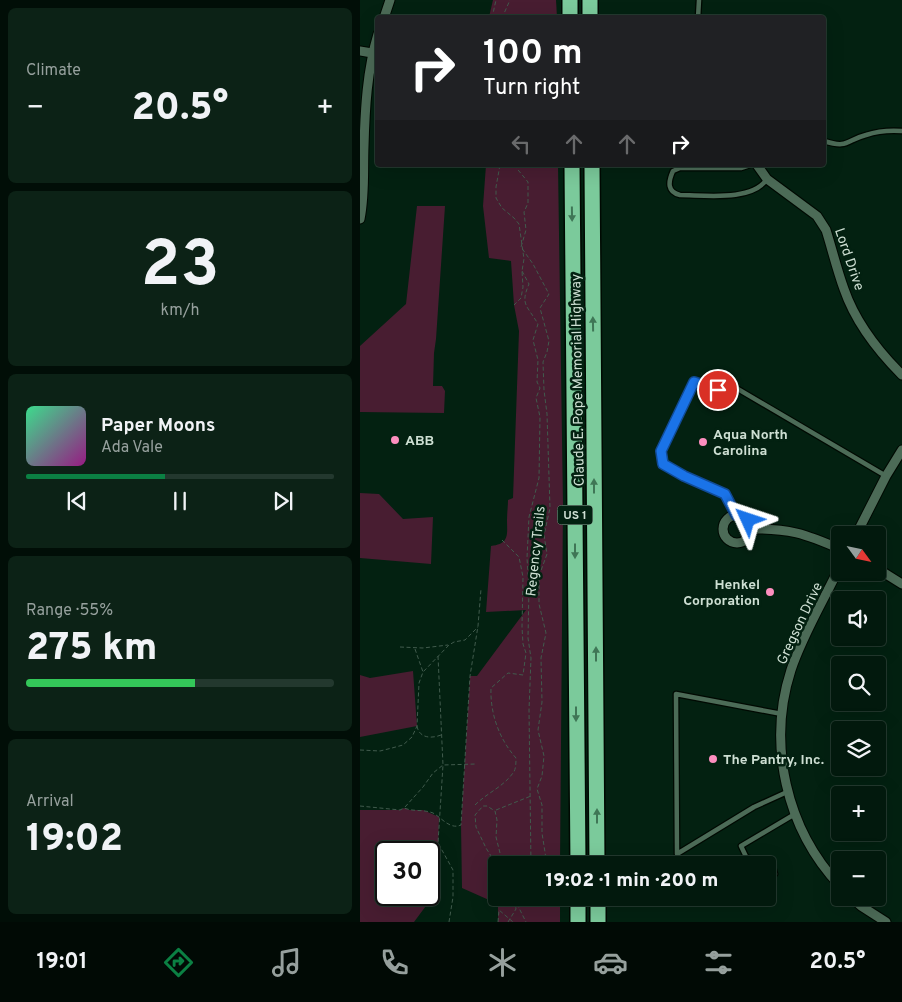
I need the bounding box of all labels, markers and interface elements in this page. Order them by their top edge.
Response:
text: 100 m [483,32,583,76]
icon: right [400,35,465,100]
text: Climate [26,61,81,81]
text: Turn right [483,75,580,102]
text: 20.5° [132,85,228,134]
text: − [26,91,44,127]
text: + [316,91,334,127]
icon: left [507,130,535,158]
icon: ahead [560,130,588,158]
icon: ahead [613,130,641,158]
icon: right [666,130,694,158]
one-way arrow [568,206,576,222]
street label: Lord Drive [830,226,867,293]
text: 23 [141,227,219,309]
street label: Claude E. Pope Memorial Highway [568,274,589,486]
text: km/h [161,301,199,321]
one-way arrow [589,316,597,332]
pin [697,369,739,411]
icon: arrive [704,376,732,404]
text: Paper Moons [101,414,215,438]
place label: Aqua North Carolina [713,427,788,460]
place label: ABB [405,433,434,450]
marker: ABB [389,434,401,446]
marker: Aqua North Carolina [697,436,709,448]
text: Ada Vale [101,438,163,458]
one-way arrow [590,478,598,494]
icon: previous [63,487,91,515]
icon: pause [166,487,194,515]
icon: next [269,487,297,515]
position arrow [721,493,773,545]
street label: Regency Trails [523,505,550,597]
road number: US 1 [558,506,592,524]
north arrow [831,526,886,581]
map controls [831,526,886,906]
one-way arrow [571,543,579,559]
place label: Henkel Corporation [683,577,760,610]
street label: Gregson Drive [774,580,827,668]
marker: Henkel Corporation [764,586,776,598]
button: sound [831,591,886,646]
text: Range · 55% [26,601,113,621]
text: 275 km [26,625,157,674]
one-way arrow [592,646,600,662]
button: search [831,656,886,711]
one-way arrow [572,706,580,722]
button: layers [831,721,886,776]
place label: The Pantry, Inc. [723,752,824,769]
marker: The Pantry, Inc. [707,753,719,765]
button: + [831,786,886,841]
text: Arrival [26,792,74,812]
one-way arrow [593,808,601,824]
text: 19:02 [26,816,123,865]
speed limit sign: 30 [375,841,440,906]
button: − [831,851,886,906]
text: 19:02 · 1 min · 200 m [546,869,718,893]
icon: directions [161,945,196,980]
icon: music [269,945,304,980]
icon: phone [377,945,412,980]
icon: climate [485,945,520,980]
icon: car [593,945,628,980]
icon: filters [701,945,736,980]
text: 19:01 [37,949,88,976]
text: 20.5° [809,949,865,976]

